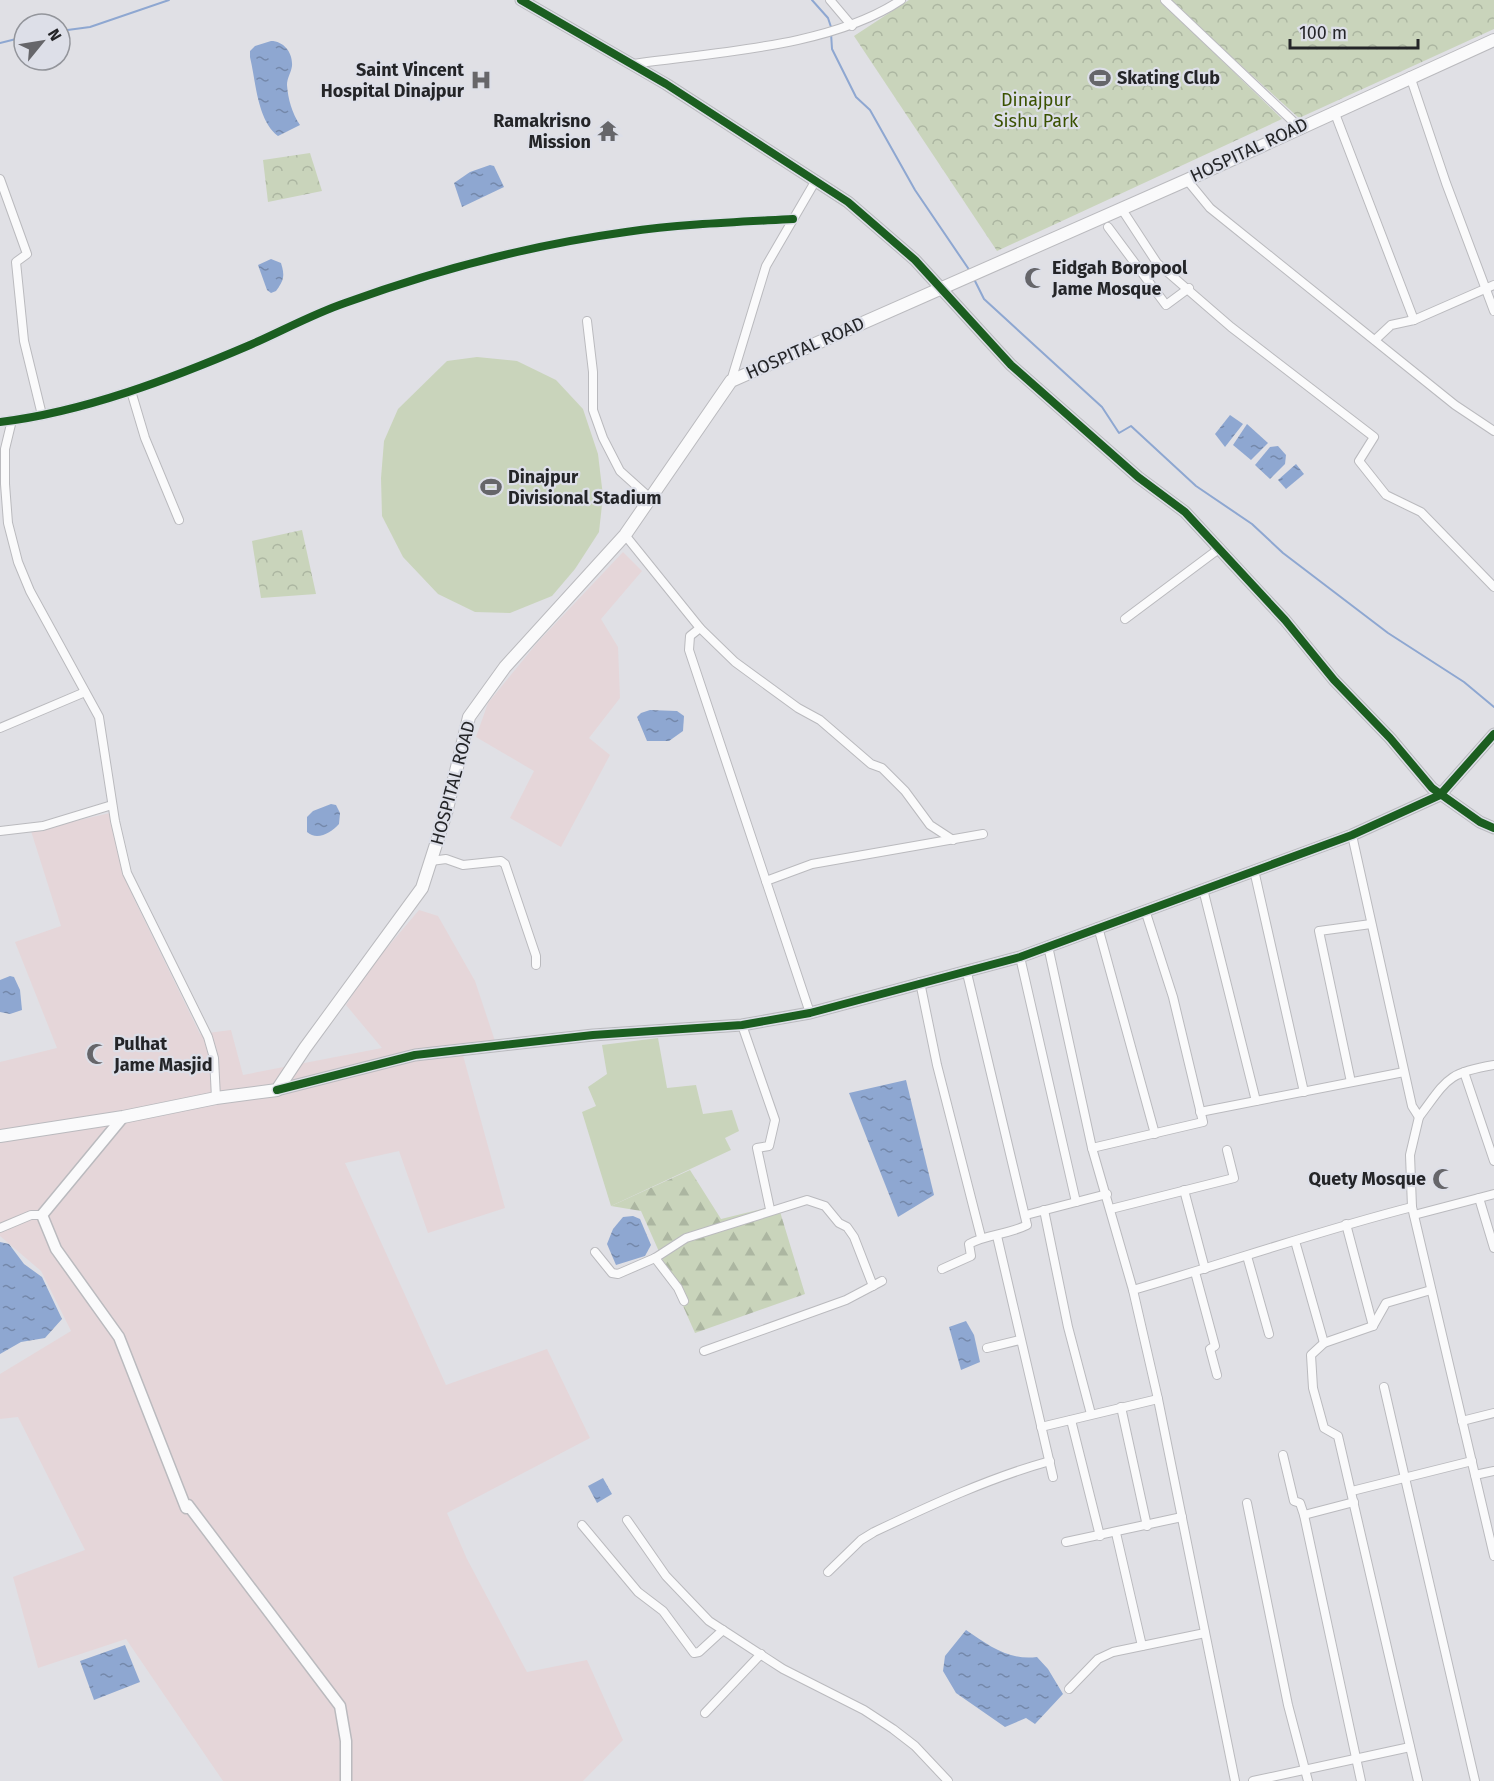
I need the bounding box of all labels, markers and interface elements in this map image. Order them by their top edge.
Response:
north arrow [12,12,72,72]
scale bar [1290,12,1418,50]
text: 100 m [1299,22,1347,44]
text: N [44,25,65,44]
place label: Saint Vincent Hospital Dinajpur [321,59,465,102]
sports icon: Skating Club [1088,66,1112,90]
place label: Skating Club [1117,67,1220,89]
hospital icon: Saint Vincent Hospital Dinajpur [469,68,493,92]
park label: Dinajpur Sishu Park [994,89,1079,132]
place label: Ramakrisno Mission [493,110,591,153]
street label: HOSPITAL ROAD [1187,113,1311,187]
temple icon: Ramakrisno Mission [596,119,620,143]
place label: Eidgah Boropool Jame Mosque [1051,257,1188,300]
mosque icon: Eidgah Boropool Jame Mosque [1023,266,1047,290]
street label: HOSPITAL ROAD [742,312,868,384]
place label: Dinajpur Divisional Stadium [508,466,661,509]
sports icon: Dinajpur Divisional Stadium [479,475,503,499]
street label: HOSPITAL ROAD [426,719,480,847]
place label: Pulhat Jame Masjid [113,1033,212,1076]
mosque icon: Pulhat Jame Masjid [85,1042,109,1066]
mosque icon: Quety Mosque [1431,1167,1455,1191]
place label: Quety Mosque [1309,1168,1426,1190]

